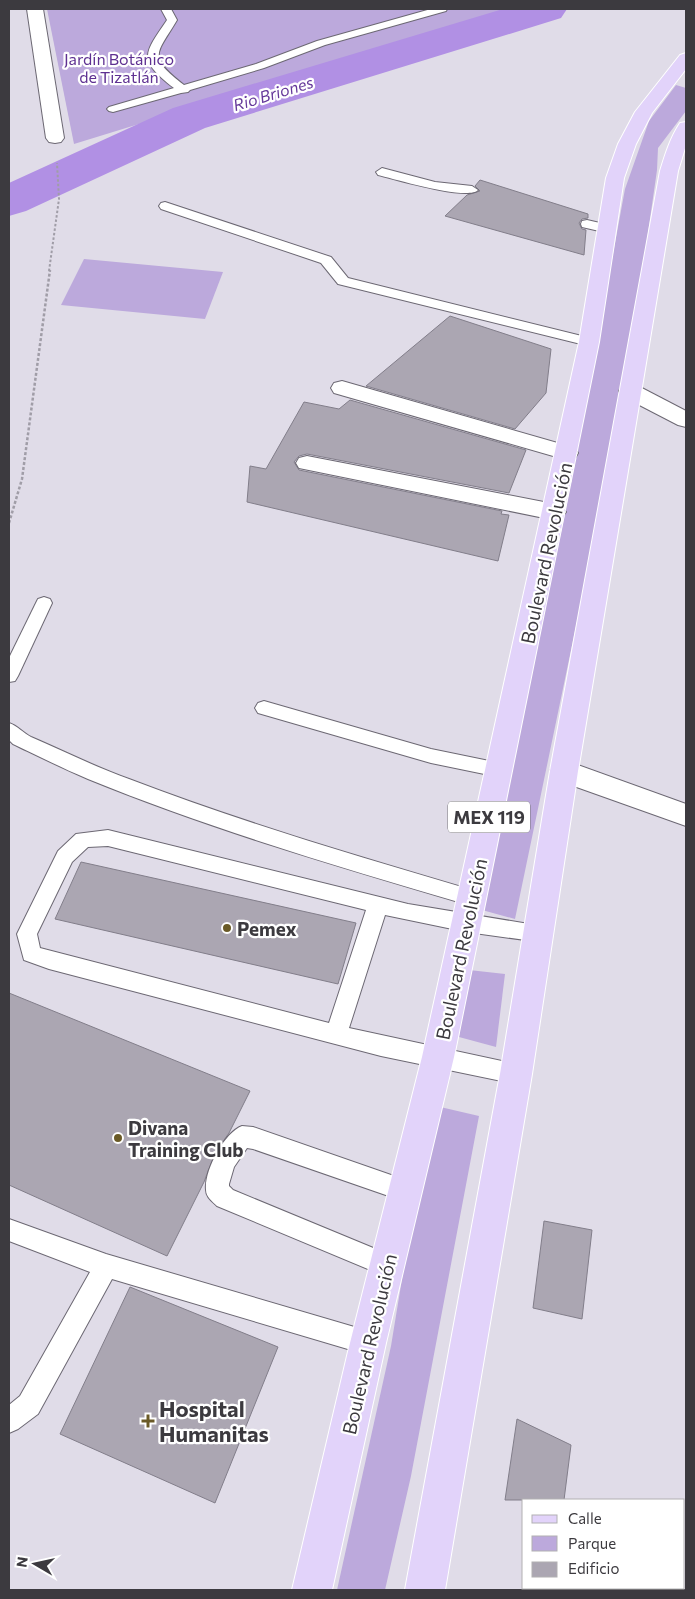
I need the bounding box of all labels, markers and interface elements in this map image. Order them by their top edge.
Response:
park label: Jardín Botánico de Tizatlán [64,49,174,86]
water label: Rio Briones [231,72,315,114]
street label: Boulevard Revolución [516,460,576,646]
road number: MEX 119 [448,802,530,832]
street label: Boulevard Revolución [431,856,491,1042]
place label: Pemex [237,917,297,940]
marker: Pemex [221,922,233,934]
place label: Divana Training Club [128,1116,244,1161]
marker: Divana Training Club [112,1132,124,1144]
street label: Boulevard Revolución [337,1251,401,1437]
place label: Hospital Humanitas [159,1395,269,1447]
marker: Hospital Humanitas [141,1414,155,1428]
legend [522,1499,685,1589]
text: Calle [568,1509,602,1527]
text: Parque [568,1534,616,1552]
north arrow [10,1539,60,1589]
text: N [12,1555,31,1568]
text: Edificio [568,1559,619,1577]

